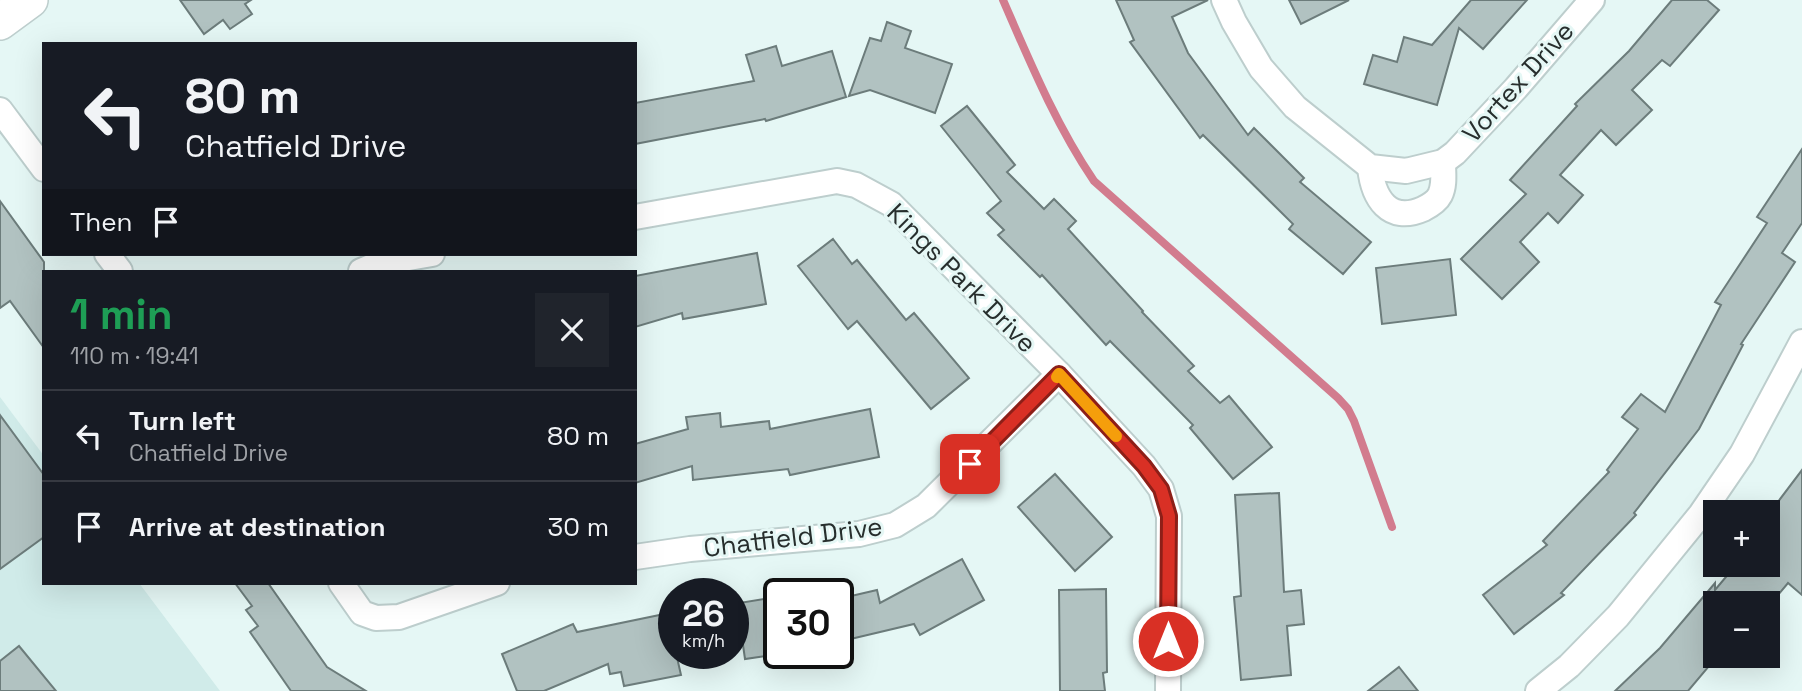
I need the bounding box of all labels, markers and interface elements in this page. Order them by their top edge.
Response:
street label: Vortex Drive [1455,14,1581,150]
text: 80 m [185,65,300,127]
icon: left [70,70,161,161]
text: Chatfield Drive [185,126,406,166]
street label: Kings Park Drive [880,196,1044,360]
icon: arrive [147,203,185,241]
text: Then [70,205,133,239]
text: 1 min [70,288,173,341]
button: close [535,293,609,367]
text: 110 m · 19:41 [70,341,199,371]
text: Turn left [129,404,236,438]
icon: left [70,417,108,455]
text: 80 m [547,419,609,453]
pin [940,434,1000,494]
text: Chatfield Drive [129,438,288,468]
icon: arrive [951,445,989,483]
map controls [1703,500,1780,668]
button: + [1703,500,1780,577]
icon: arrive [70,508,108,546]
street label: Chatfield Drive [702,509,884,565]
text: Arrive at destination [129,510,386,544]
text: 30 m [548,510,609,544]
speed limit sign: 30 [763,578,854,669]
button: − [1703,591,1780,668]
text: 26 [682,592,725,636]
position arrow [1131,604,1205,678]
text: km/h [682,629,725,652]

